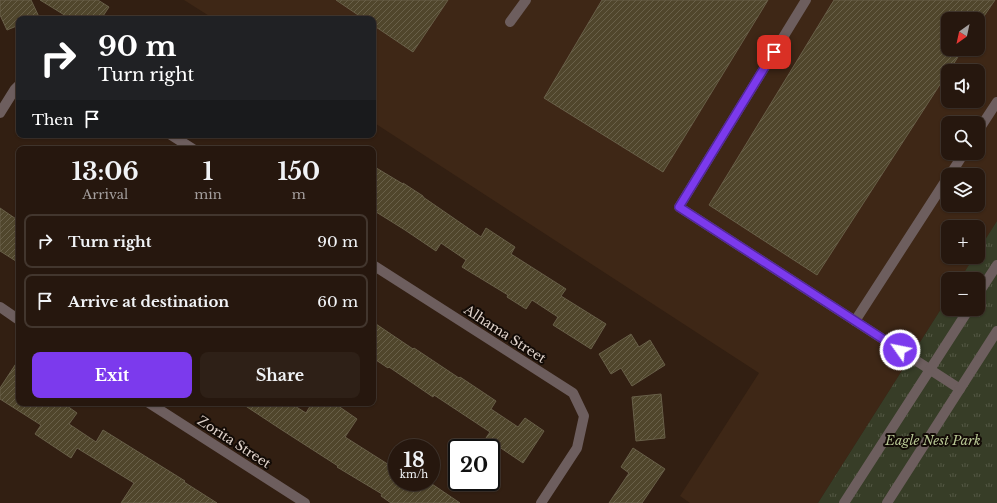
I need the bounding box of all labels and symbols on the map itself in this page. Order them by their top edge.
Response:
north arrow [941,12,985,56]
pin [757,35,791,69]
street label: Alhama Street [460,301,549,367]
position arrow [879,329,921,371]
street label: Zorita Street [194,412,274,472]
park label: Eagle Nest Park [884,432,981,449]
speed limit sign: 20 [448,439,500,491]

